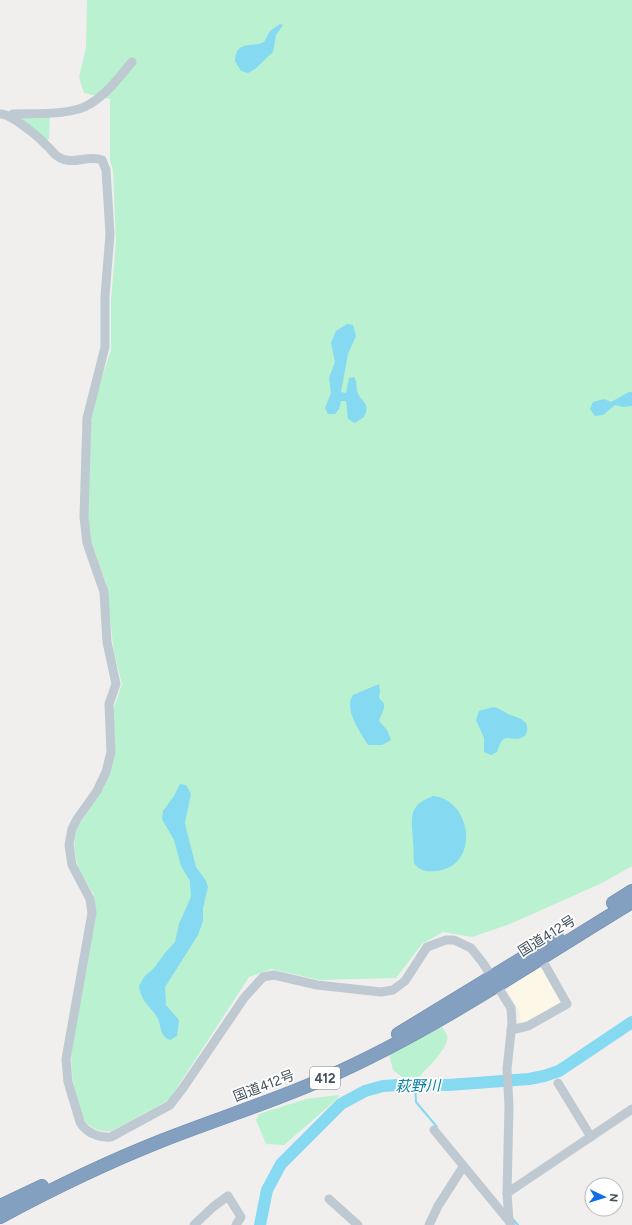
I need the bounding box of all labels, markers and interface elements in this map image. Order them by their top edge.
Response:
street label: 国道412号 [515,912,579,960]
street label: 国道412号 [231,1067,297,1105]
road number: 412 [310,1067,340,1089]
water label: 萩野川 [395,1077,443,1095]
north arrow [584,1177,624,1217]
text: N [607,1193,620,1202]

